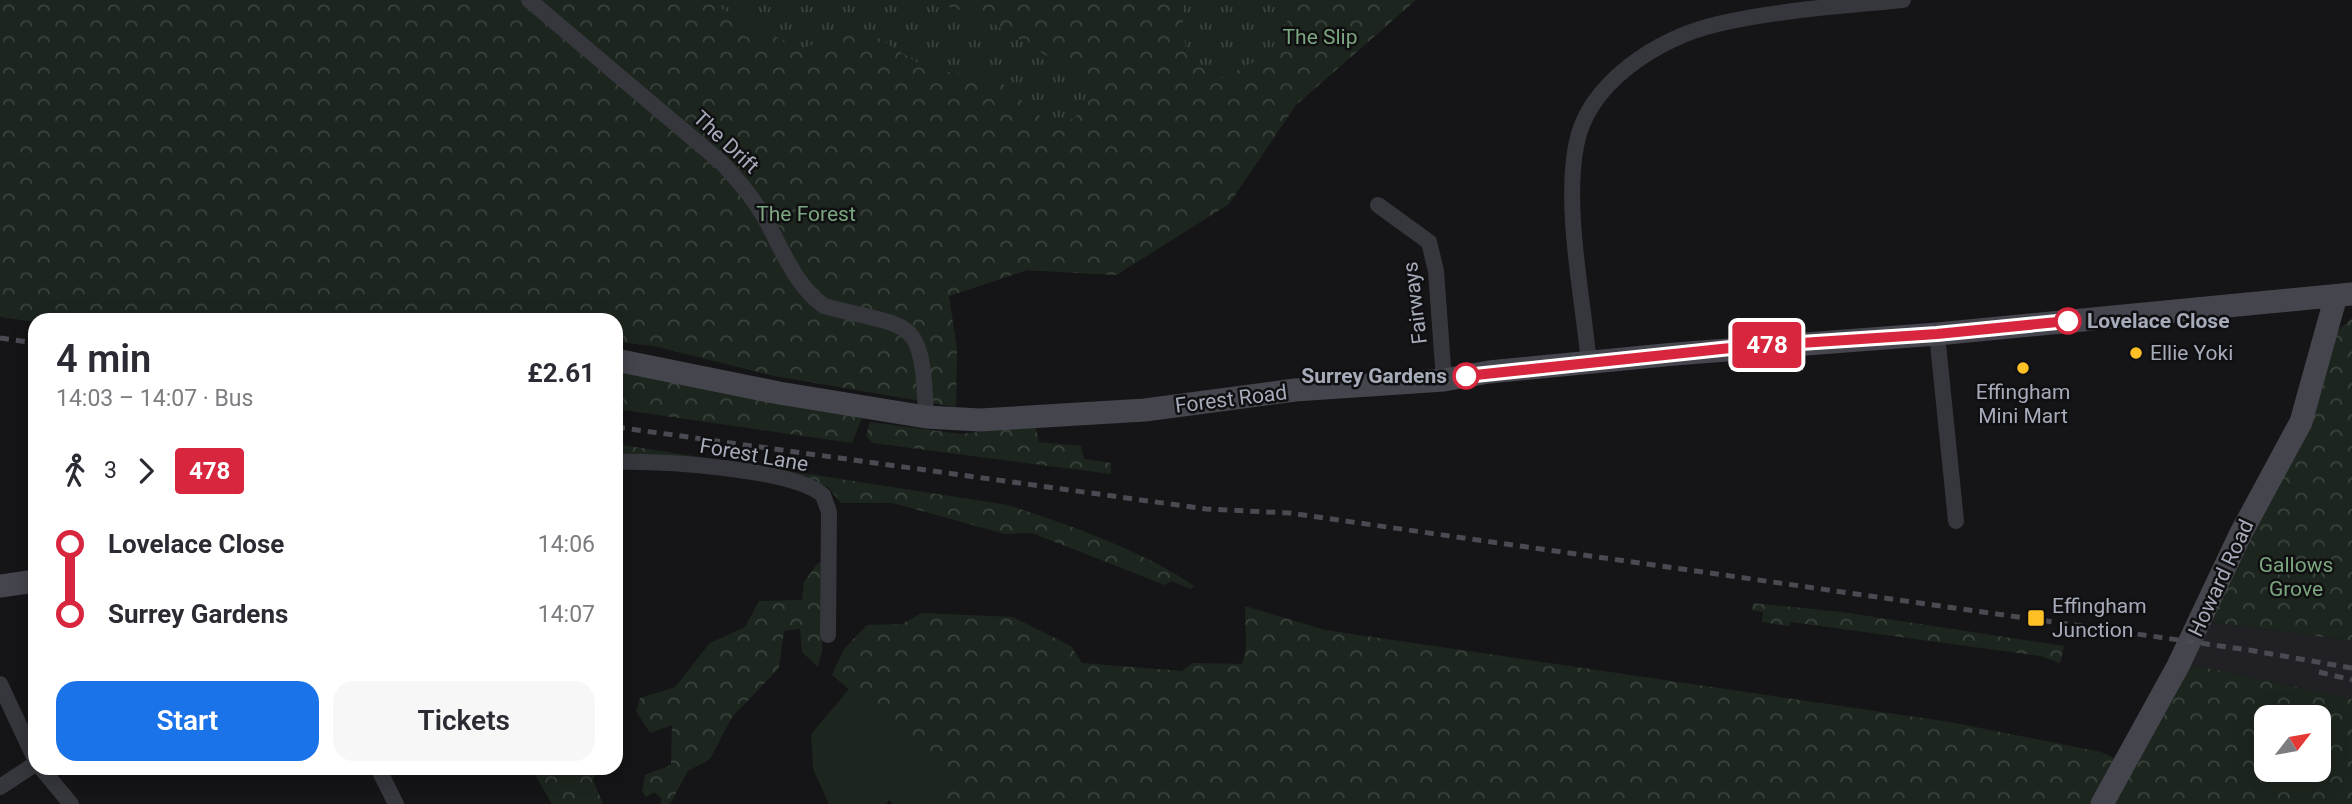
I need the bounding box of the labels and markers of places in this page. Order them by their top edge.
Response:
marker: Lovelace Close [2055,308,2081,334]
place label: Lovelace Close [2087,309,2229,333]
place label: Ellie Yoki [2150,341,2233,365]
marker: Ellie Yoki [2128,345,2144,361]
marker: Effingham Mini Mart [2015,360,2031,376]
marker: Surrey Gardens [1453,363,1479,389]
place label: Surrey Gardens [1301,364,1447,388]
place label: Effingham Mini Mart [1976,380,2070,428]
place label: Effingham Junction [2052,594,2147,642]
marker: Effingham Junction [2026,608,2046,628]

